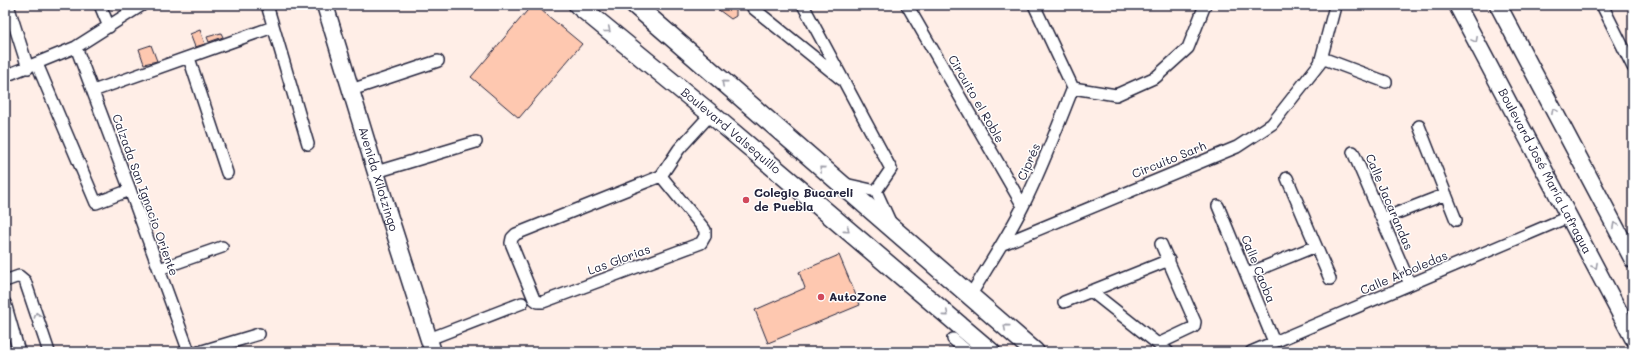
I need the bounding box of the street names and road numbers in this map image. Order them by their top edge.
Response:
street label: Circuito el Roble [945,52,1009,145]
street label: Boulevard Valsequillo [678,84,785,177]
street label: Boulevard José María Lafragua [1495,85,1596,256]
street label: Calzada San Ignacio Oriente [109,112,183,278]
street label: Avenida Xilotzingo [356,125,403,233]
street label: Circuito Sarh [1129,137,1208,181]
street label: Ciprés [1013,140,1043,183]
street label: Calle Jacarandas [1362,151,1417,252]
street label: Calle Caoba [1238,232,1280,305]
street label: Las Glorias [585,240,652,278]
street label: Calle Arboledas [1357,246,1450,298]

